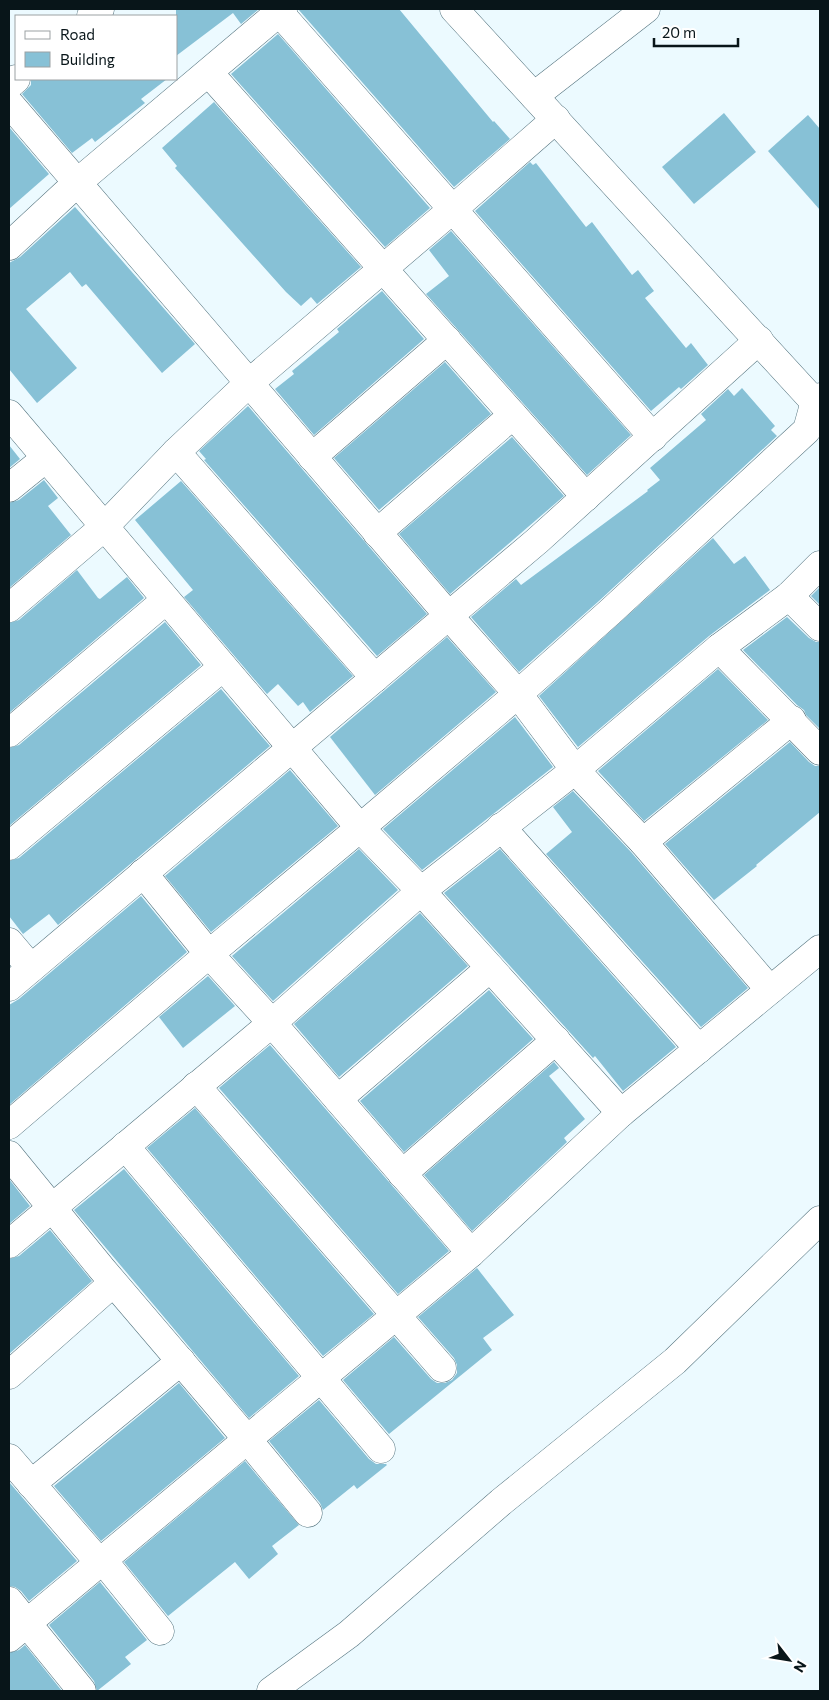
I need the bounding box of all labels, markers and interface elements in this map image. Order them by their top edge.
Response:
legend [15,15,178,80]
scale bar [654,15,738,47]
text: 20 m [662,23,696,41]
text: Road [60,25,95,43]
text: Building [60,50,115,68]
north arrow [764,1635,814,1685]
text: N [791,1658,811,1676]

